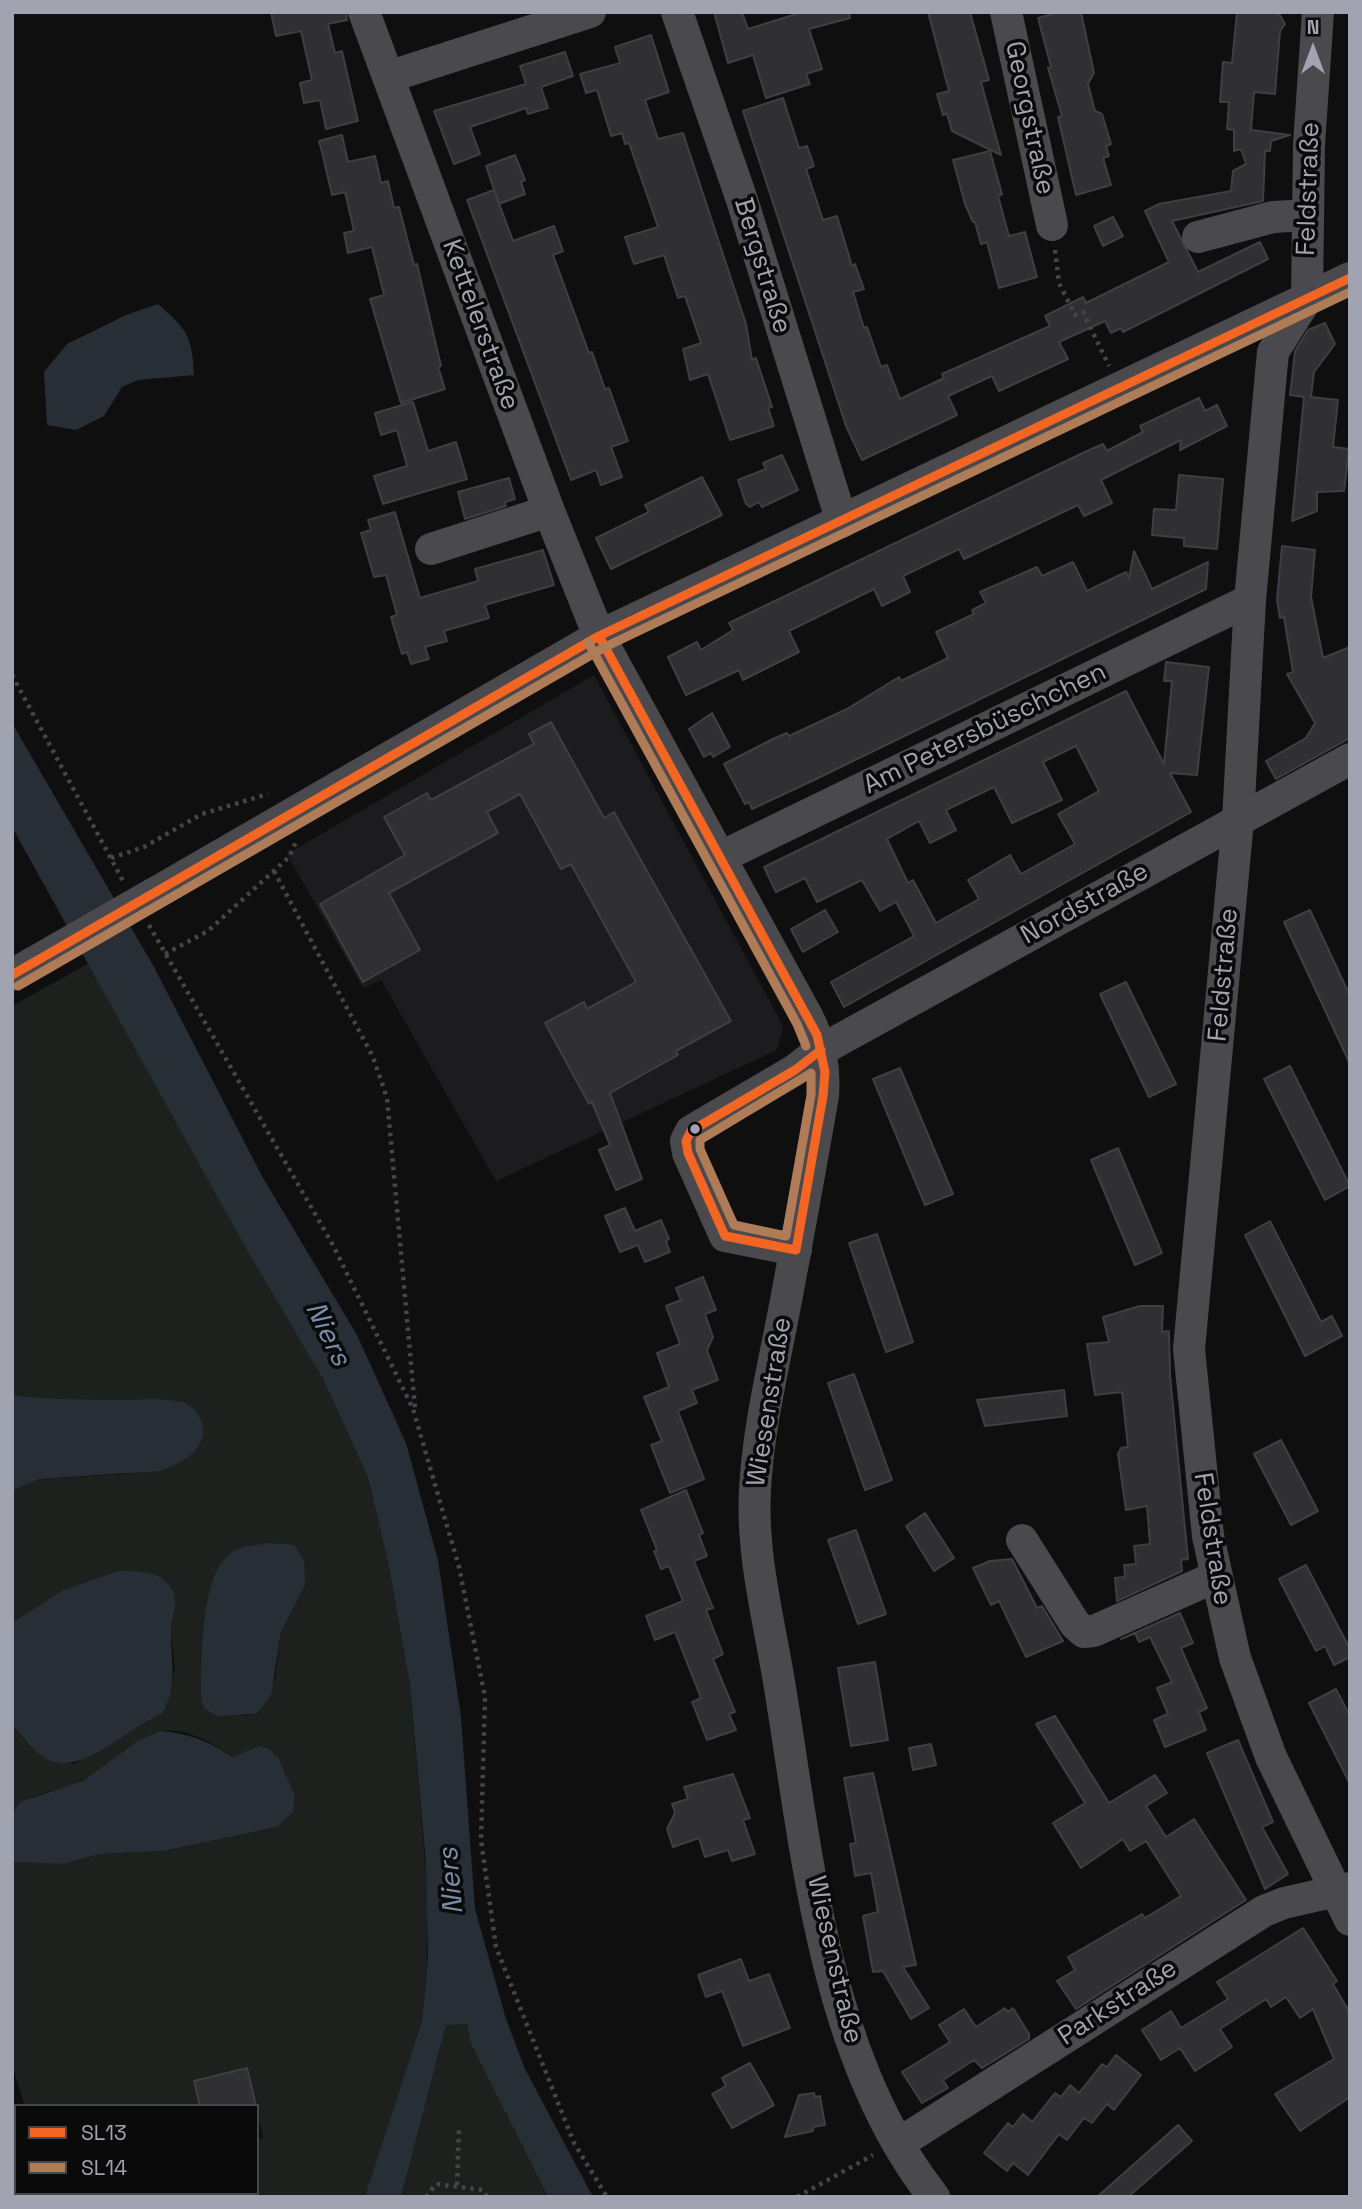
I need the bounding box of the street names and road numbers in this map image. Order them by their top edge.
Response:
street label: Georgstraße [998,38,1060,198]
street label: Feldstraße [1291,122,1327,256]
street label: Bergstraße [727,194,797,338]
street label: Kettelerstraße [435,235,525,415]
street label: Am Petersbüschchen [858,657,1112,801]
street label: Nordstraße [1016,856,1154,952]
street label: Feldstraße [1203,907,1245,1043]
street label: Wiesenstraße [741,1315,799,1489]
street label: Feldstraße [1186,1470,1238,1608]
street label: Wiesenstraße [800,1873,868,2047]
street label: Parkstraße [1053,1953,1183,2053]

